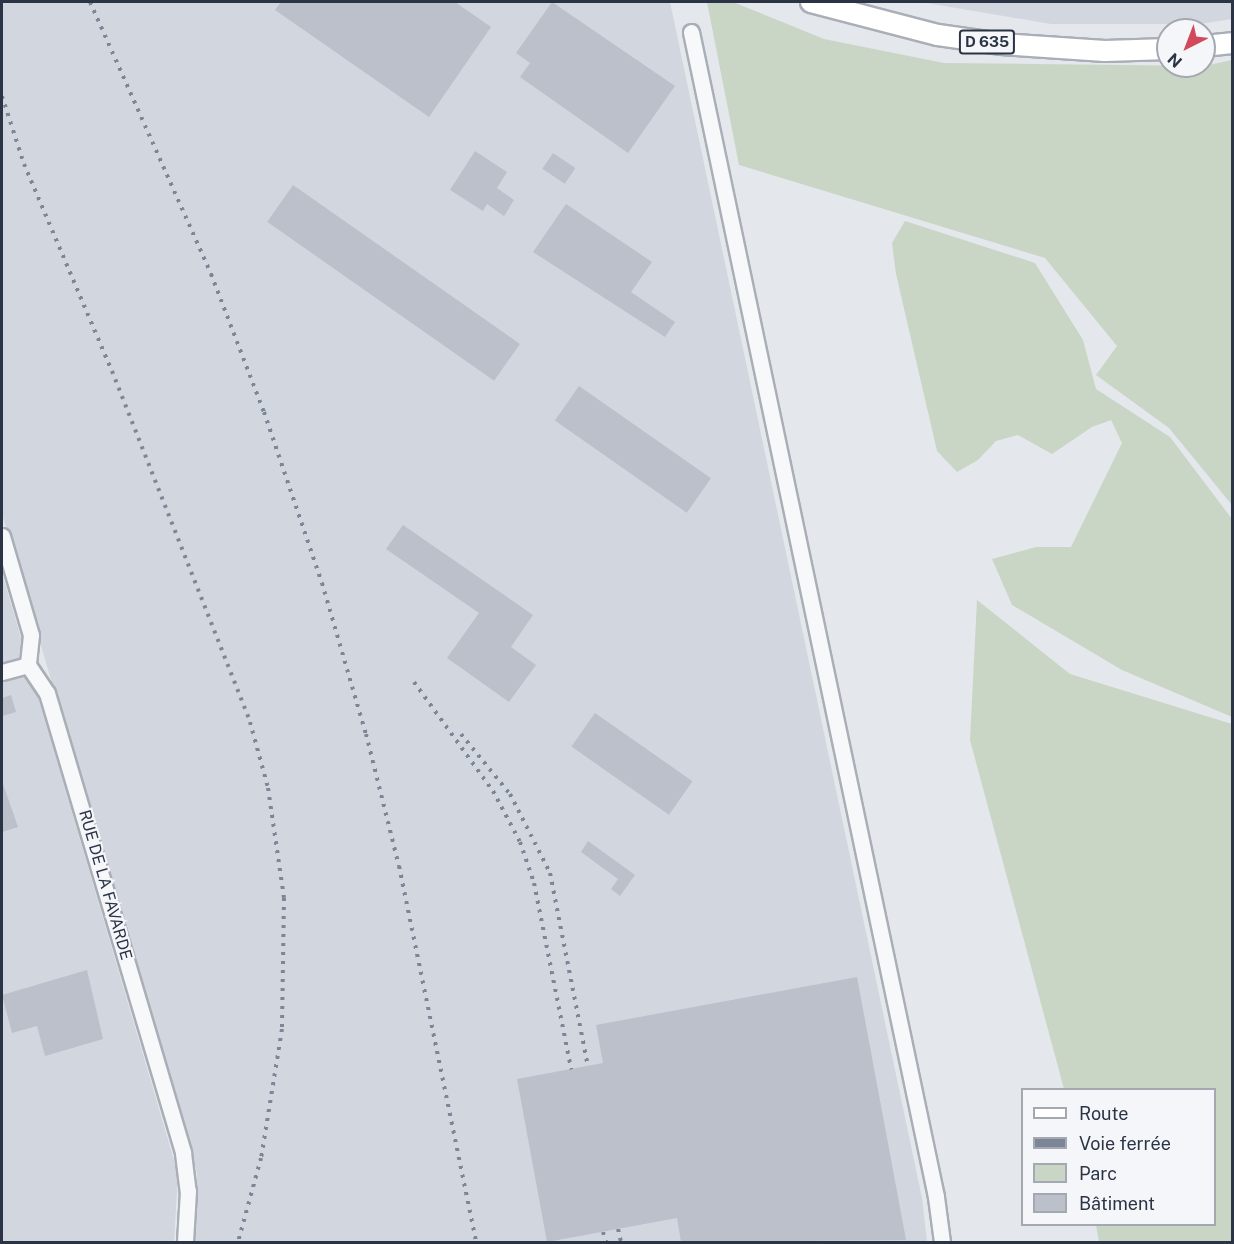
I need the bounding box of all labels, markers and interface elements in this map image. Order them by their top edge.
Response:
north arrow [1156,18,1216,78]
road number: D 635 [958,30,1016,54]
text: N [1164,49,1186,72]
street label: RUE DE LA FAVARDE [74,808,136,962]
legend [1021,1088,1216,1226]
text: Route [1079,1103,1128,1124]
text: Voie ferrée [1079,1133,1171,1154]
text: Parc [1079,1163,1117,1184]
text: Bâtiment [1079,1193,1155,1214]

